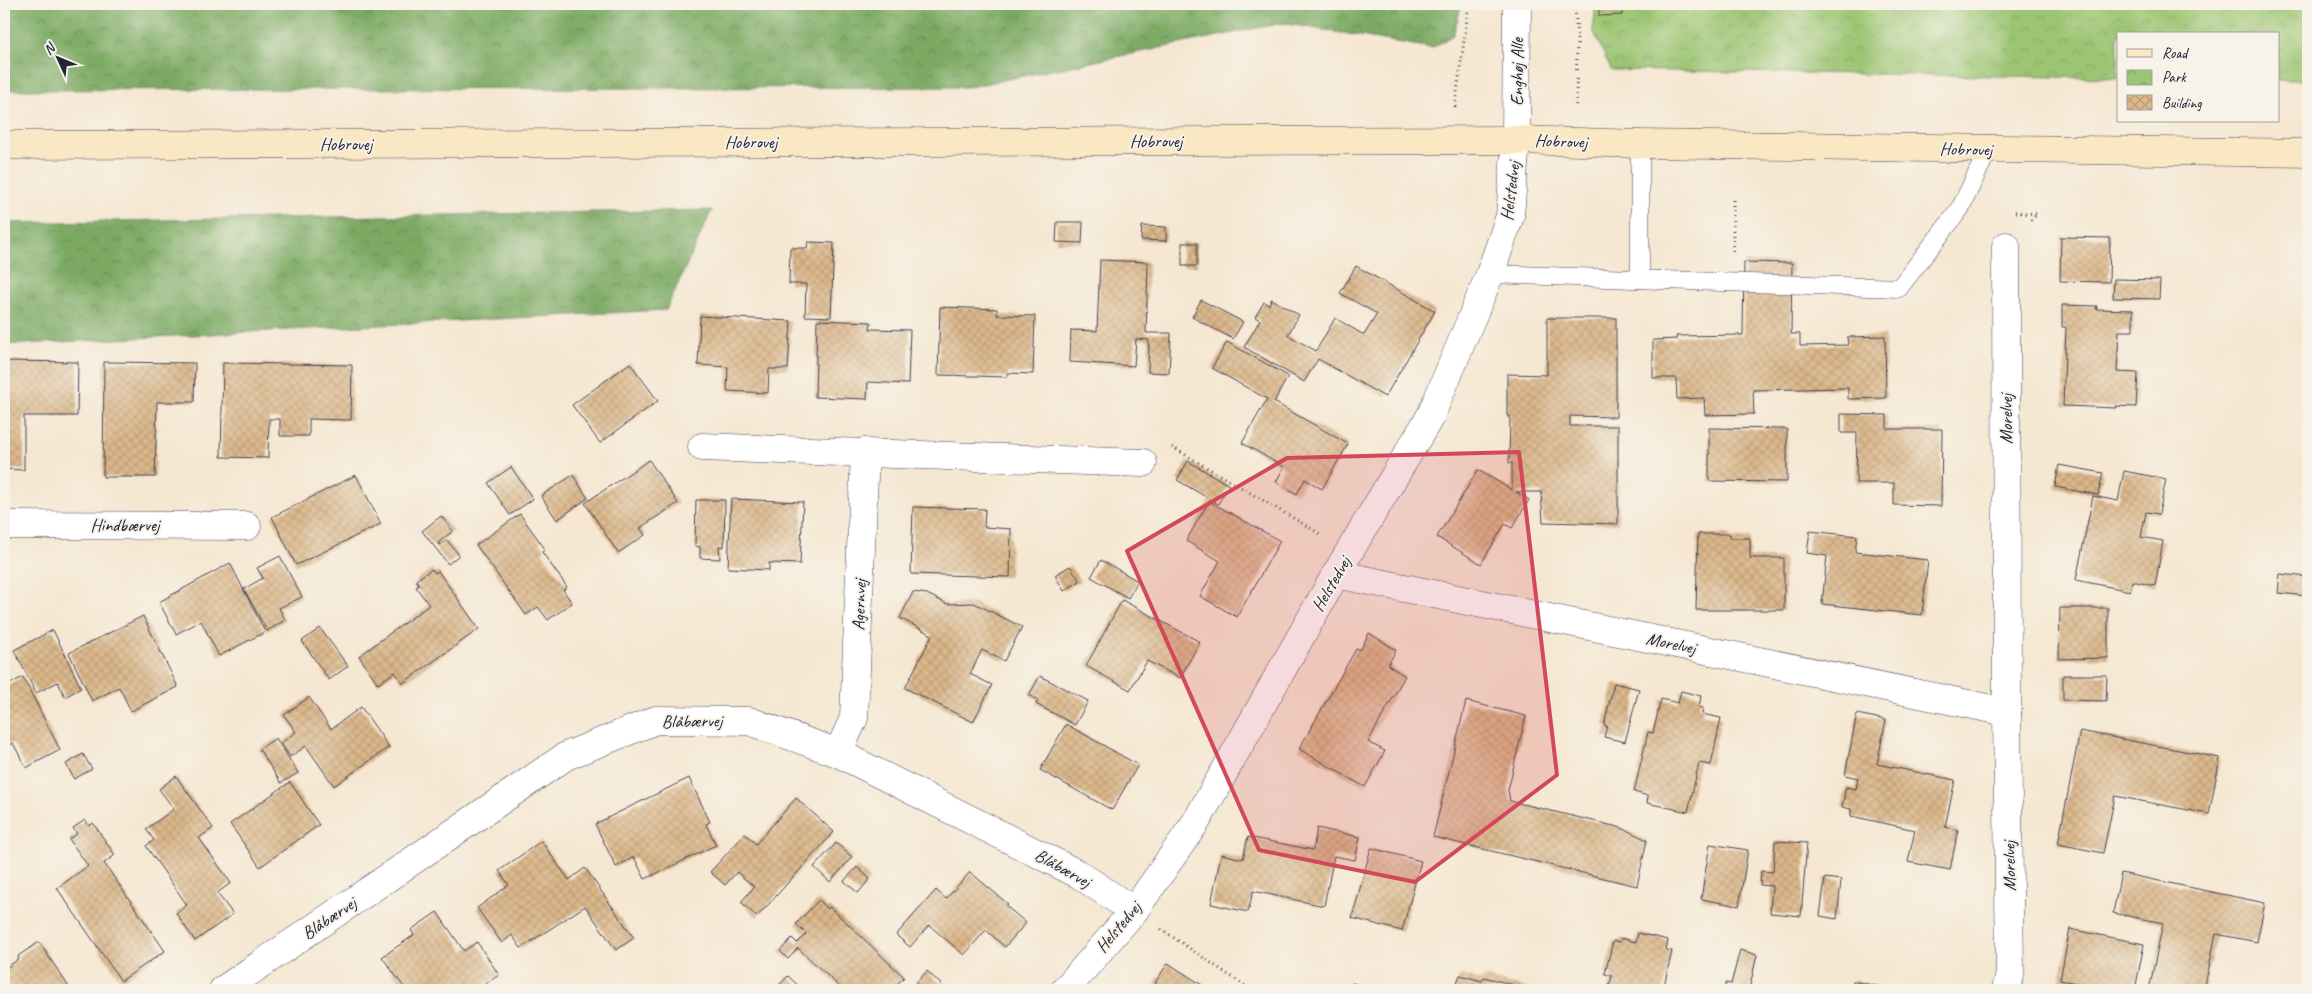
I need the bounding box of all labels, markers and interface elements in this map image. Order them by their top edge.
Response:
north arrow [32,32,82,82]
legend [2117,32,2280,122]
street label: Enghøj Alle [1506,37,1528,106]
text: N [40,39,60,58]
text: Road [2162,44,2189,63]
text: Park [2162,68,2187,87]
text: Building [2162,94,2202,113]
street label: Hobrovej [1534,129,1590,153]
street label: Hobrovej [1130,130,1185,152]
street label: Hobrovej [725,131,780,153]
street label: Hobrovej [320,133,375,155]
street label: Hobrovej [1939,138,1995,160]
street label: Helstedvej [1495,158,1525,222]
street label: Morelvej [1995,392,2017,444]
street label: Hindbærvej [91,514,162,536]
street label: Helstedvej [1307,551,1357,615]
street label: Agernvej [847,577,871,631]
street label: Morelvej [1644,627,1700,659]
street label: Blåbærvej [662,709,725,733]
street label: Morelvej [1998,838,2020,891]
street label: Blåbærvej [1031,844,1097,893]
street label: Blåbærvej [298,891,362,944]
street label: Helstedvej [1090,895,1147,957]

